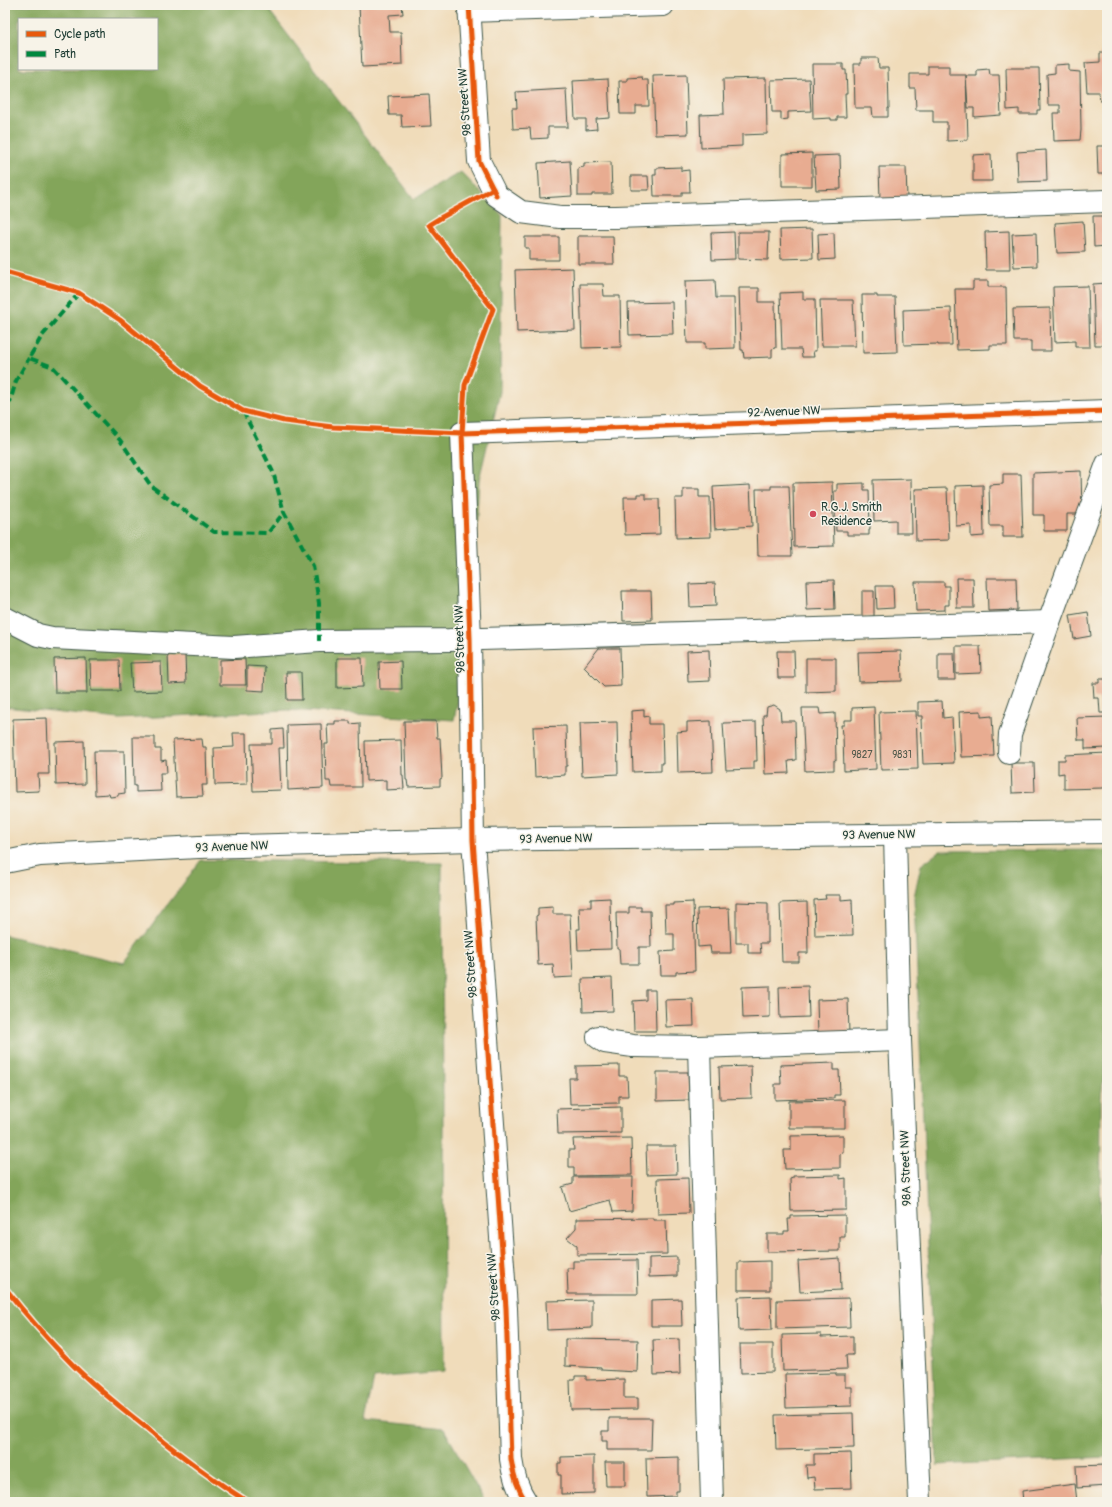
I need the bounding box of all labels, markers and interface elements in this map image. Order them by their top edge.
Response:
legend [18,18,158,70]
text: Cycle path [54,27,106,42]
text: Path [54,47,76,62]
street label: 98 Street NW [455,67,475,137]
street label: 92 Avenue NW [747,403,821,421]
place label: R.G.J. Smith Residence [821,500,882,529]
marker: R.G.J. Smith Residence [808,509,818,519]
street label: 98 Street NW [451,605,469,673]
house number: 9827 [851,749,873,761]
house number: 9831 [892,749,912,761]
street label: 93 Avenue NW [842,827,916,843]
street label: 93 Avenue NW [519,831,593,847]
street label: 93 Avenue NW [195,838,269,856]
street label: 98 Street NW [461,929,481,999]
street label: 98A Street NW [897,1130,915,1206]
street label: 98 Street NW [484,1252,504,1322]

